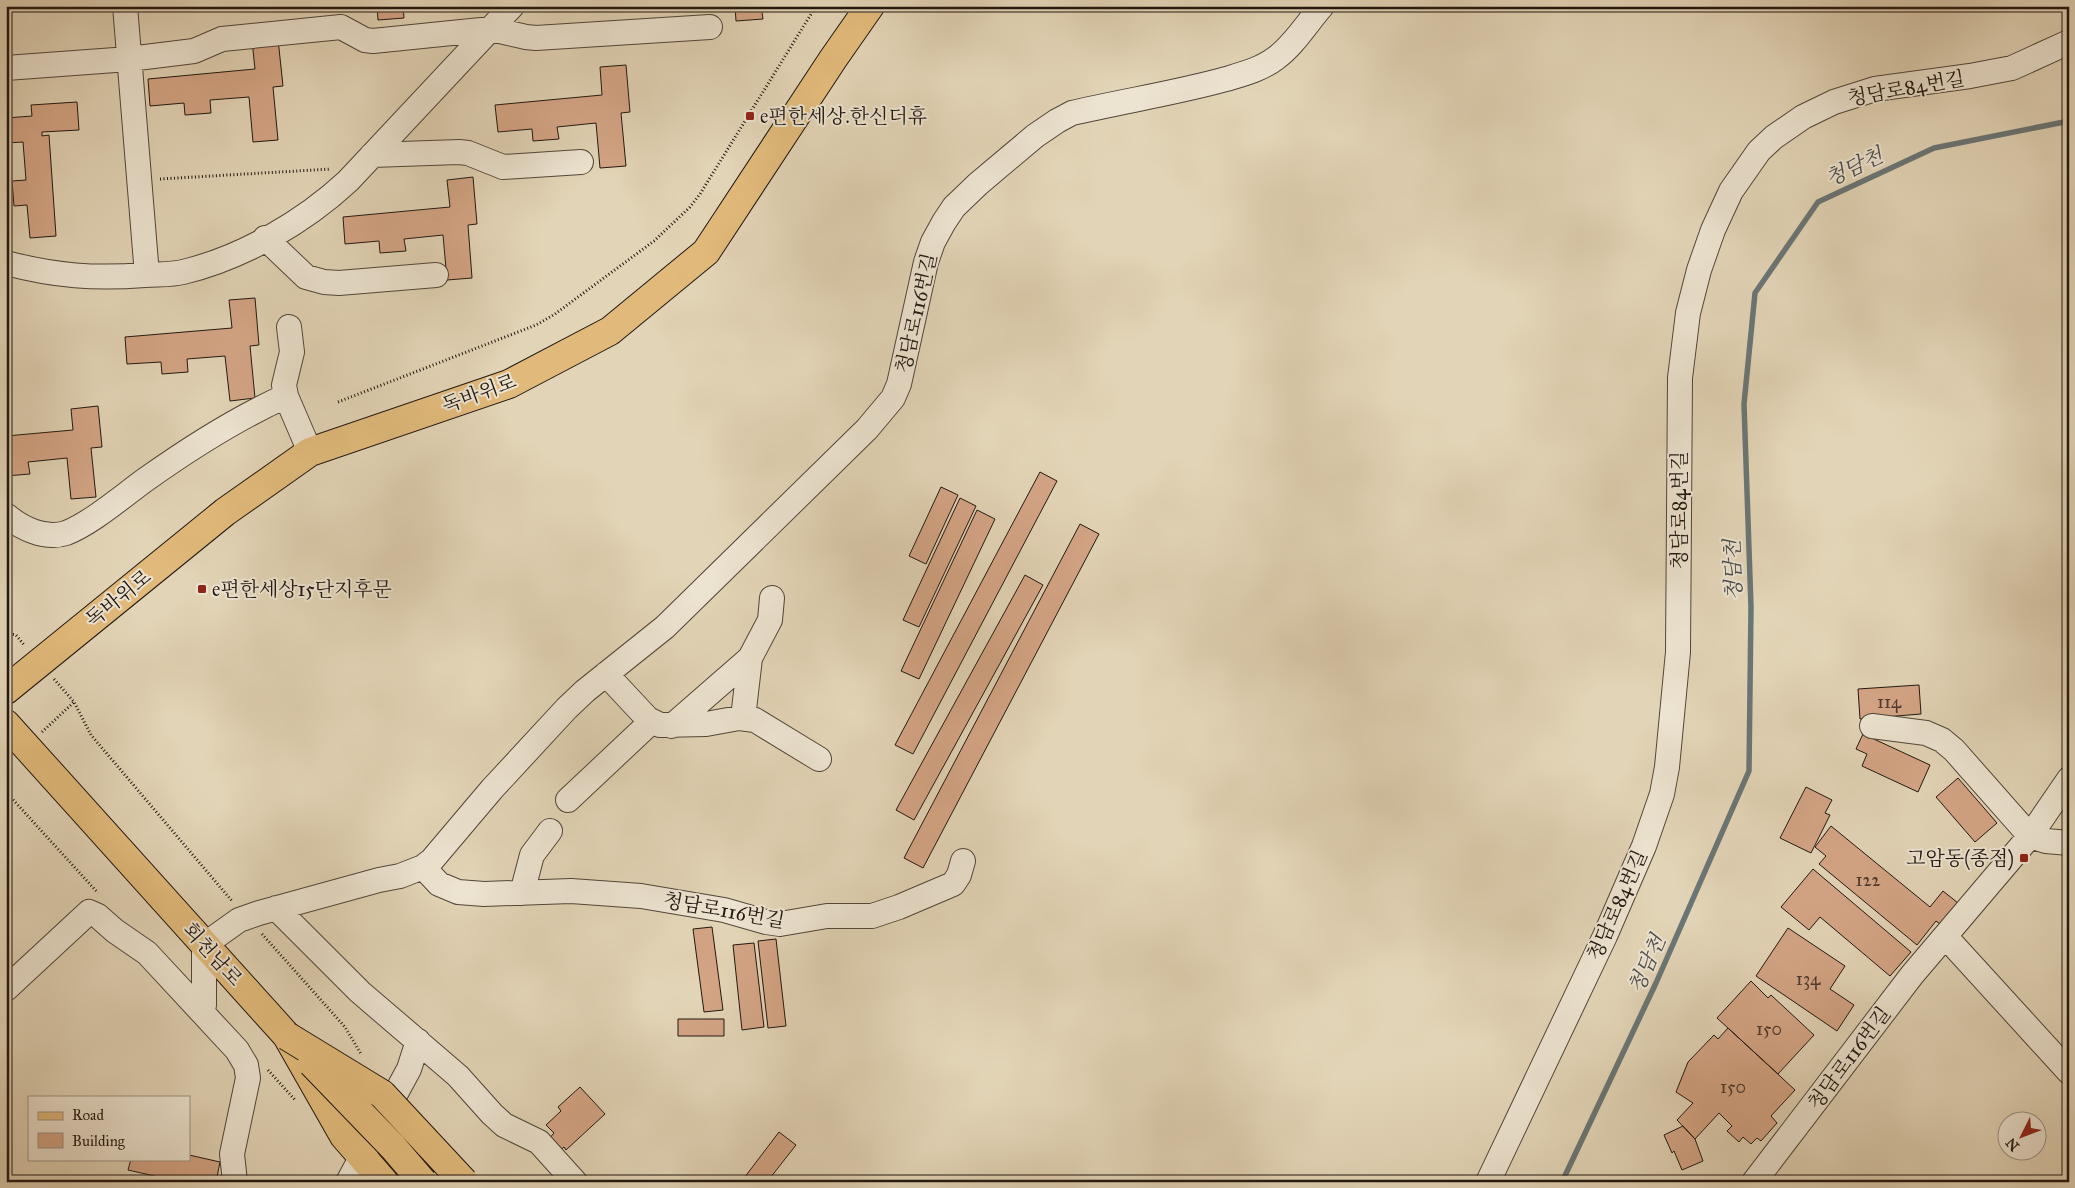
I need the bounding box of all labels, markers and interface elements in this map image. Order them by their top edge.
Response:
street label: 청담로84번길 [1846,66,1966,110]
place label: e편한세상.한신더휴 [760,104,927,128]
marker: e편한세상.한신더휴 [744,110,756,122]
water label: 청담천 [1821,142,1889,192]
street label: 청담로116번길 [891,251,941,375]
street label: 독바위로 [439,369,519,417]
street label: 청담로84번길 [1667,451,1691,569]
water label: 청담천 [1719,537,1747,601]
street label: 독바위로 [80,564,156,632]
place label: e편한세상15단지후문 [212,577,392,601]
marker: e편한세상15단지후문 [196,583,208,595]
house number: 114 [1877,691,1902,713]
street label: 청담로84번길 [1582,846,1652,964]
place label: 고암동(종점) [1906,846,2014,871]
marker: 고암동(종점) [2018,852,2030,864]
house number: 122 [1856,869,1881,891]
street label: 청담로116번길 [662,888,786,932]
street label: 회천남로 [178,917,248,991]
water label: 청담천 [1623,929,1672,997]
house number: 134 [1796,968,1821,990]
street label: 청담로116번길 [1803,1002,1895,1114]
house number: 150 [1756,1018,1782,1040]
house number: 150 [1720,1076,1746,1098]
legend [28,1096,190,1160]
text: Road [72,1106,104,1124]
north arrow [1998,1110,2048,1160]
text: Building [72,1132,126,1150]
text: N [2002,1134,2023,1154]

